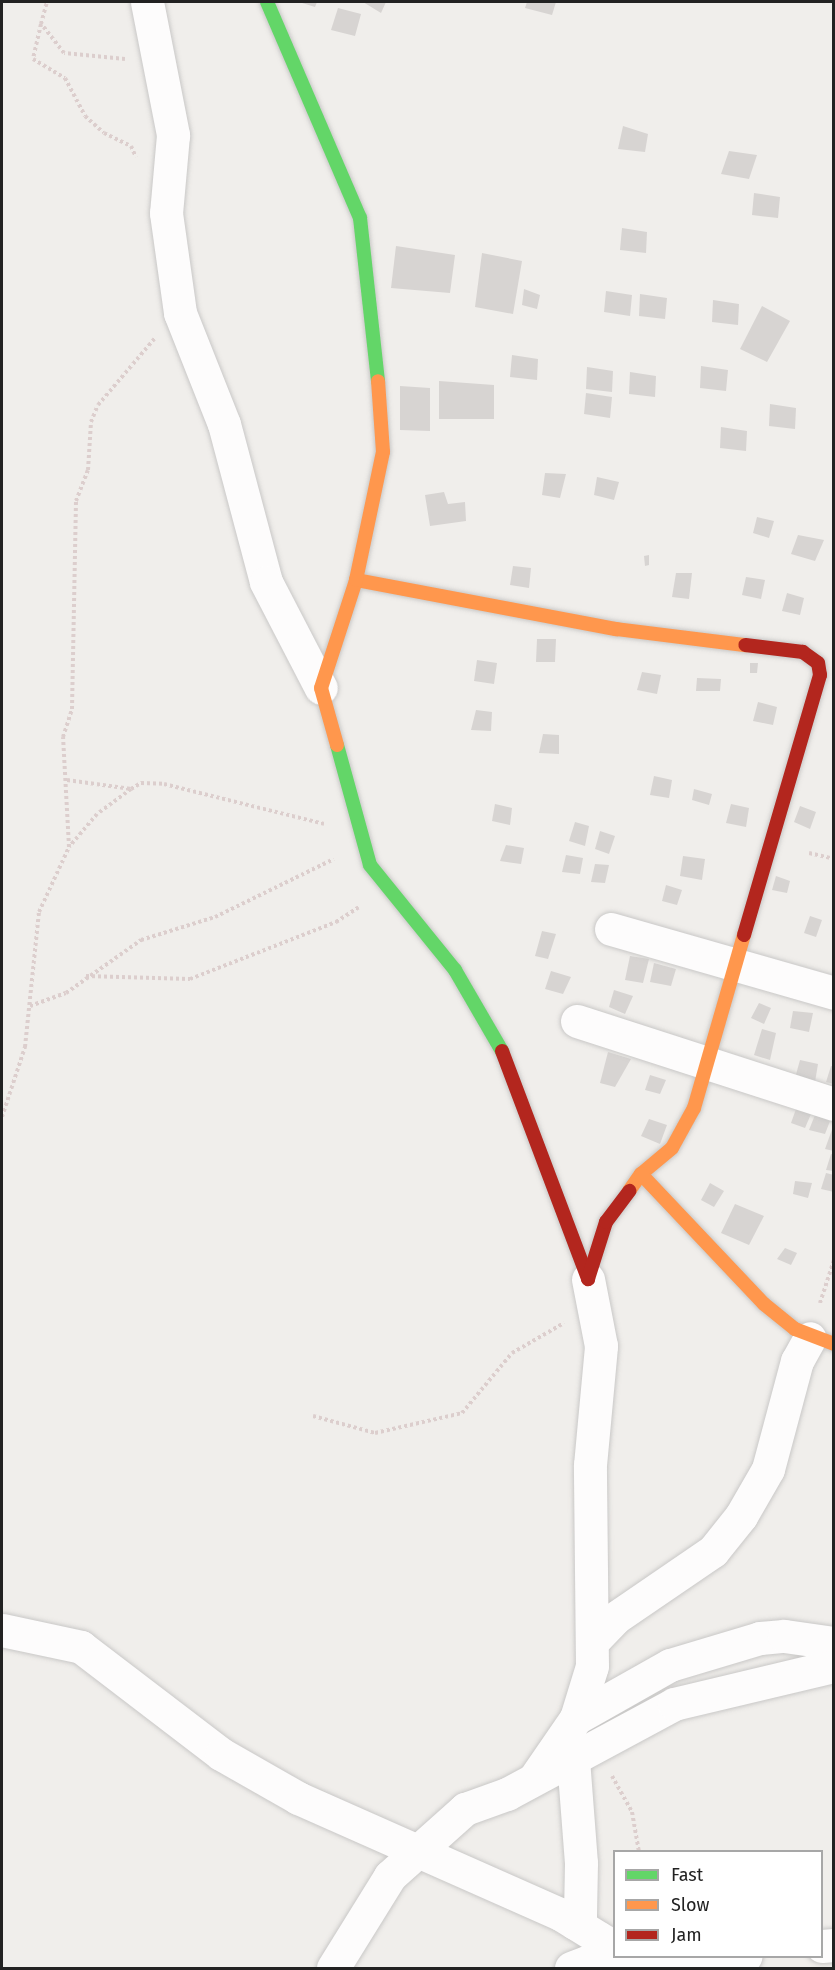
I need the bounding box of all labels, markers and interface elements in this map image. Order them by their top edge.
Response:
legend [613,1850,823,1958]
text: Fast [671,1864,703,1886]
text: Slow [671,1894,709,1916]
text: Jam [671,1924,702,1946]

